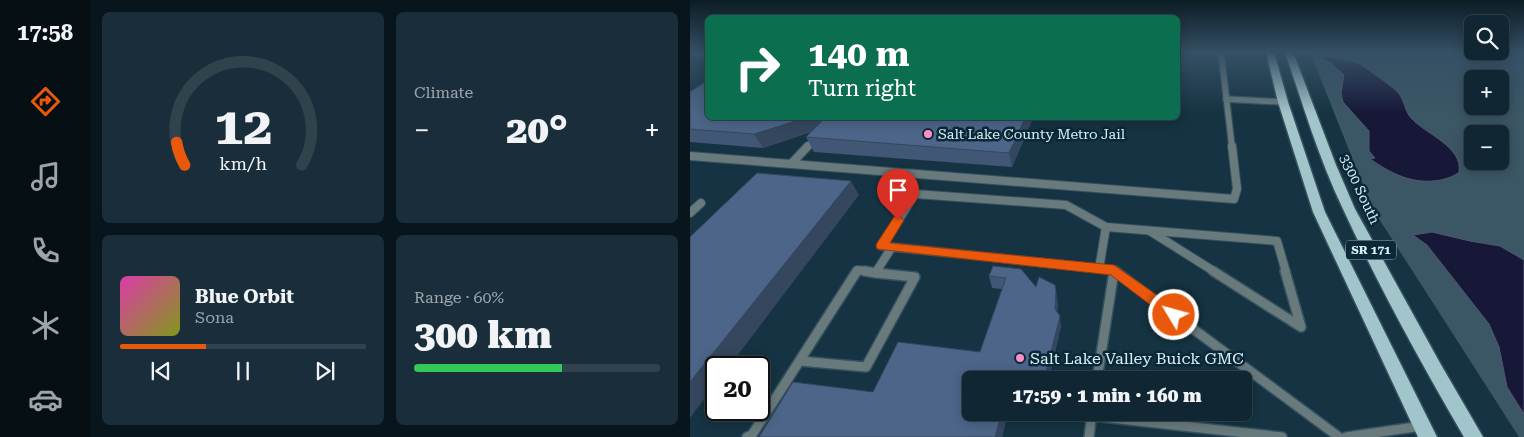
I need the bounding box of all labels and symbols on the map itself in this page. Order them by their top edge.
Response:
place label: Salt Lake County Metro Jail [938,126,1126,142]
marker: Salt Lake County Metro Jail [922,128,934,140]
street label: 3300 South [1337,151,1383,227]
pin [877,169,919,220]
road number: SR 171 [1346,240,1396,260]
position arrow [1147,288,1199,340]
place label: Salt Lake Valley Buick GMC [1030,349,1244,368]
marker: Salt Lake Valley Buick GMC [1014,352,1026,364]
speed limit sign: 20 [705,356,770,421]

